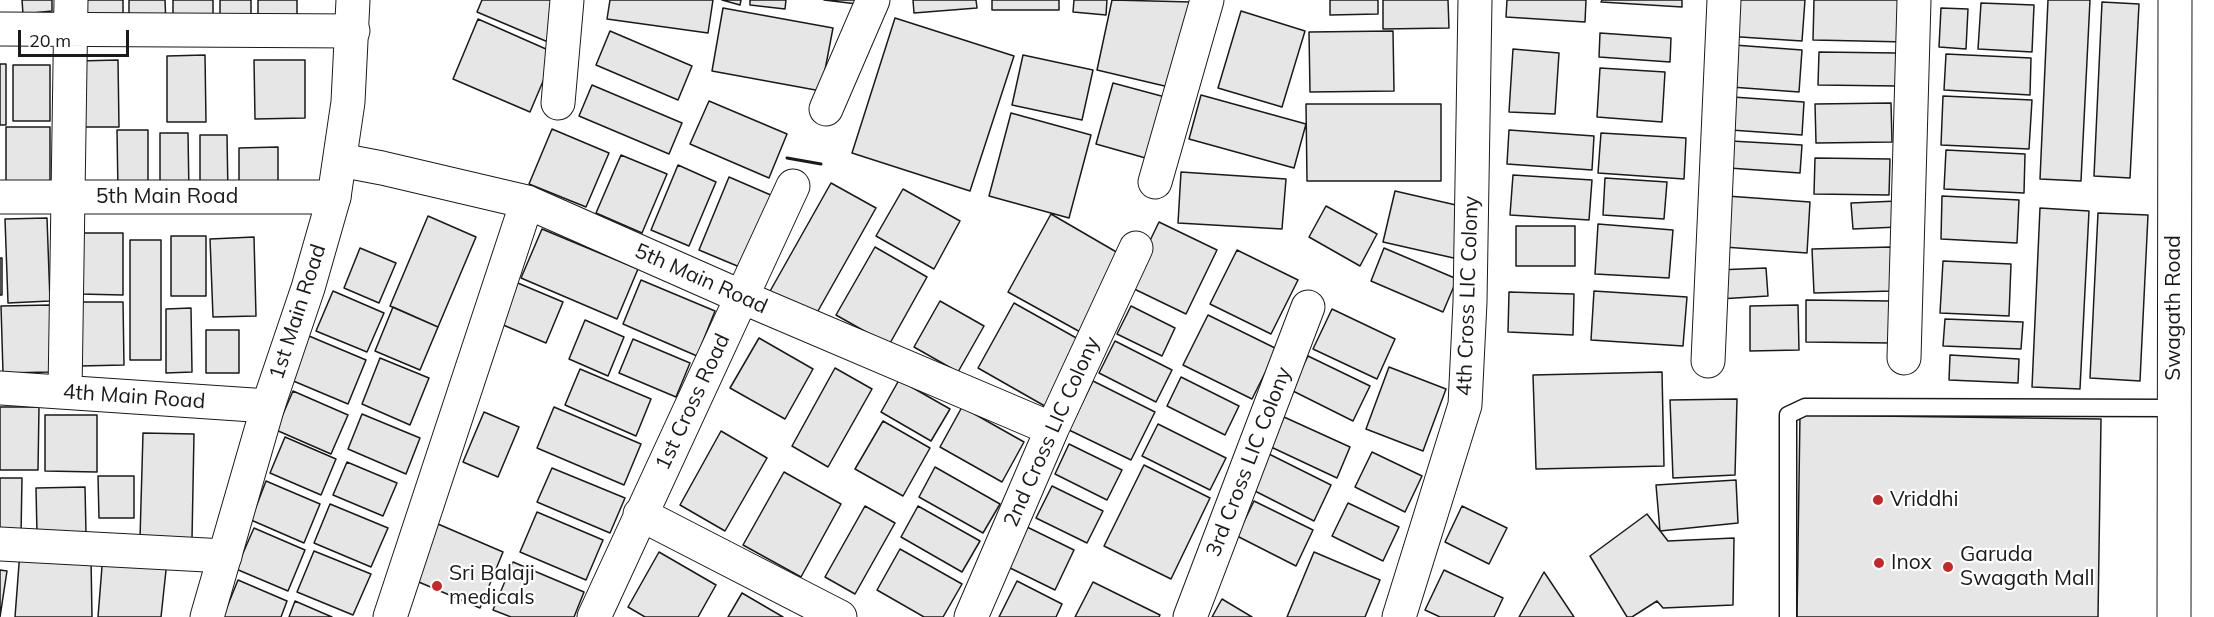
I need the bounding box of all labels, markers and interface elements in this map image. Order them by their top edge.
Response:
scale bar [21,18,132,56]
text: 20 m [29,29,71,52]
street label: 5th Main Road [96,184,238,210]
street label: 4th Cross LIC Colony [1452,195,1484,397]
street label: Swagath Road [2161,235,2187,381]
street label: 5th Main Road [631,238,771,320]
street label: 1st Main Road [264,241,332,383]
street label: 1st Cross Road [650,330,736,474]
street label: 2nd Cross LIC Colony [999,333,1105,531]
street label: 3rd Cross LIC Colony [1201,364,1297,560]
street label: 4th Main Road [62,379,206,415]
place label: Vriddhi [1890,487,1959,513]
marker: Vriddhi [1871,493,1885,507]
place label: Garuda Swagath Mall [1960,542,2095,592]
place label: Inox [1891,550,1932,576]
marker: Inox [1872,556,1886,570]
marker: Garuda Swagath Mall [1941,560,1955,574]
place label: Sri Balaji medicals [449,561,535,611]
marker: Sri Balaji medicals [430,579,444,593]

